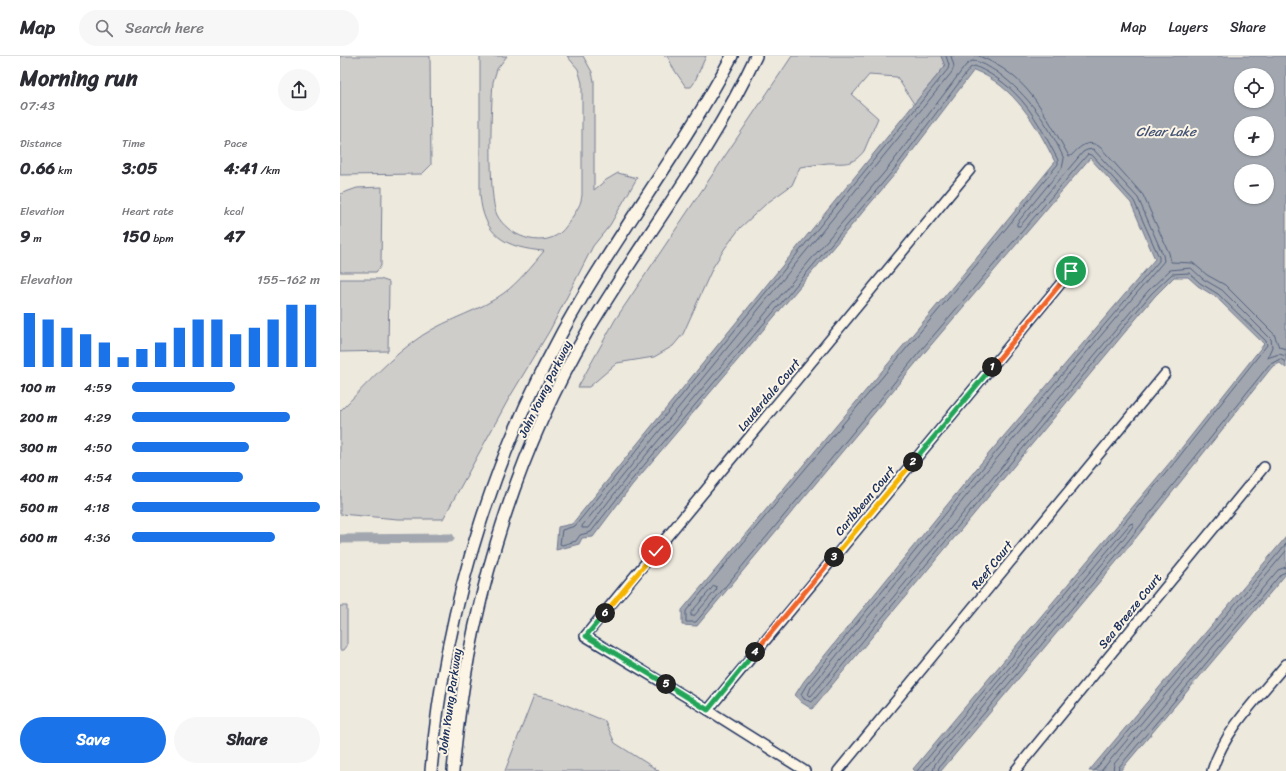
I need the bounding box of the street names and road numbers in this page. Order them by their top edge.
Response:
street label: John Young Parkway [511,336,578,442]
street label: Lauderdale Court [732,353,807,436]
street label: Caribbean Court [829,460,902,541]
street label: Reef Court [965,535,1019,594]
street label: Sea Breeze Court [1092,568,1168,654]
street label: John Young Parkway [432,646,468,756]

